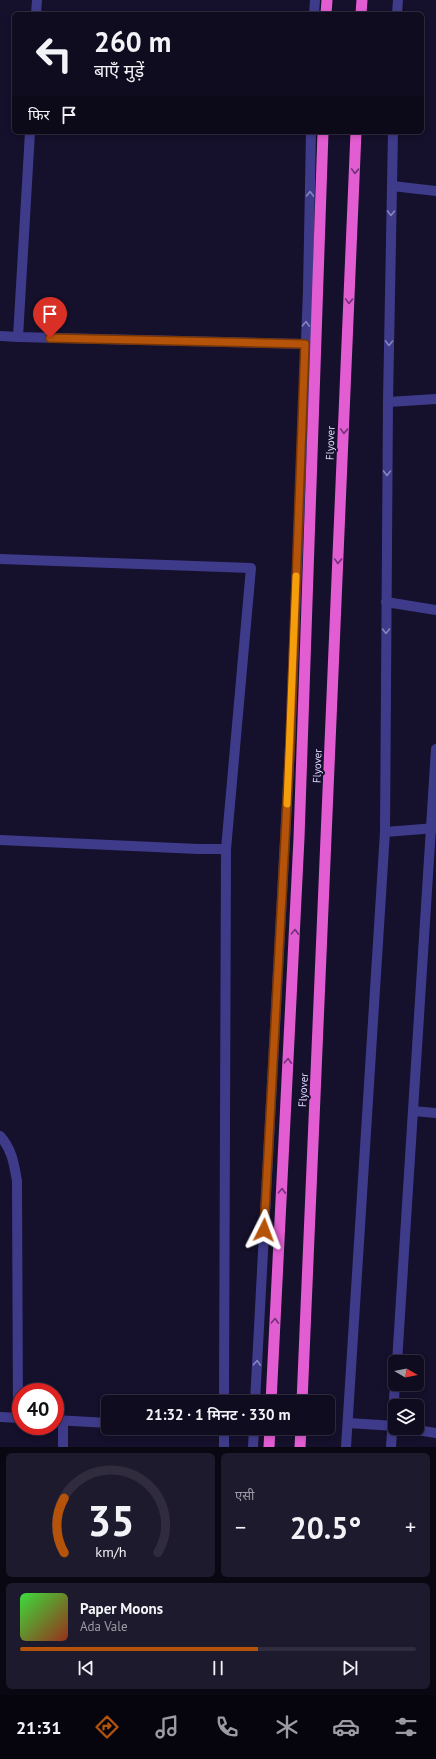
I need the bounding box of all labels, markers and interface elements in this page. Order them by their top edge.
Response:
text: 260 m [94,23,171,60]
icon: left [28,28,80,80]
text: बाएँ मुड़ें [94,59,144,82]
icon: arrive [58,104,80,126]
text: फिर [28,105,50,124]
one-way arrow [350,168,359,174]
one-way arrow [306,191,314,197]
one-way arrow [387,210,395,216]
pin [33,297,67,338]
one-way arrow [345,298,353,304]
icon: arrive [39,303,61,325]
one-way arrow [302,321,310,327]
one-way arrow [385,340,393,346]
street label: Flyover [322,425,338,460]
one-way arrow [339,428,348,434]
one-way arrow [383,470,391,476]
one-way arrow [334,558,343,564]
one-way arrow [382,628,390,634]
street label: Flyover [309,748,325,783]
one-way arrow [290,929,299,935]
one-way arrow [284,1058,293,1064]
street label: Flyover [295,1072,311,1107]
one-way arrow [277,1188,286,1194]
position arrow [243,1209,285,1251]
one-way arrow [271,1318,280,1324]
north arrow [388,1355,424,1391]
map controls [388,1355,424,1435]
one-way arrow [253,1360,262,1366]
speed limit sign: 40 [12,1383,64,1435]
button: layers [388,1399,424,1435]
text: 21:32 · 1 मिनट · 330 m [146,1405,290,1424]
text: एसी [235,1487,254,1504]
text: 35 [87,1494,134,1547]
text: 20.5° [290,1508,361,1547]
text: − [235,1513,246,1541]
text: + [405,1513,416,1541]
text: km/h [95,1542,126,1561]
text: Paper Moons [80,1599,163,1618]
text: Ada Vale [80,1618,128,1635]
icon: previous [75,1657,97,1679]
icon: pause [207,1657,229,1679]
icon: next [339,1657,361,1679]
icon: directions [93,1713,121,1741]
icon: music [153,1713,181,1741]
icon: phone [213,1713,241,1741]
icon: climate [273,1713,301,1741]
icon: car [332,1713,360,1741]
icon: filters [392,1713,420,1741]
text: 21:31 [16,1716,62,1739]

